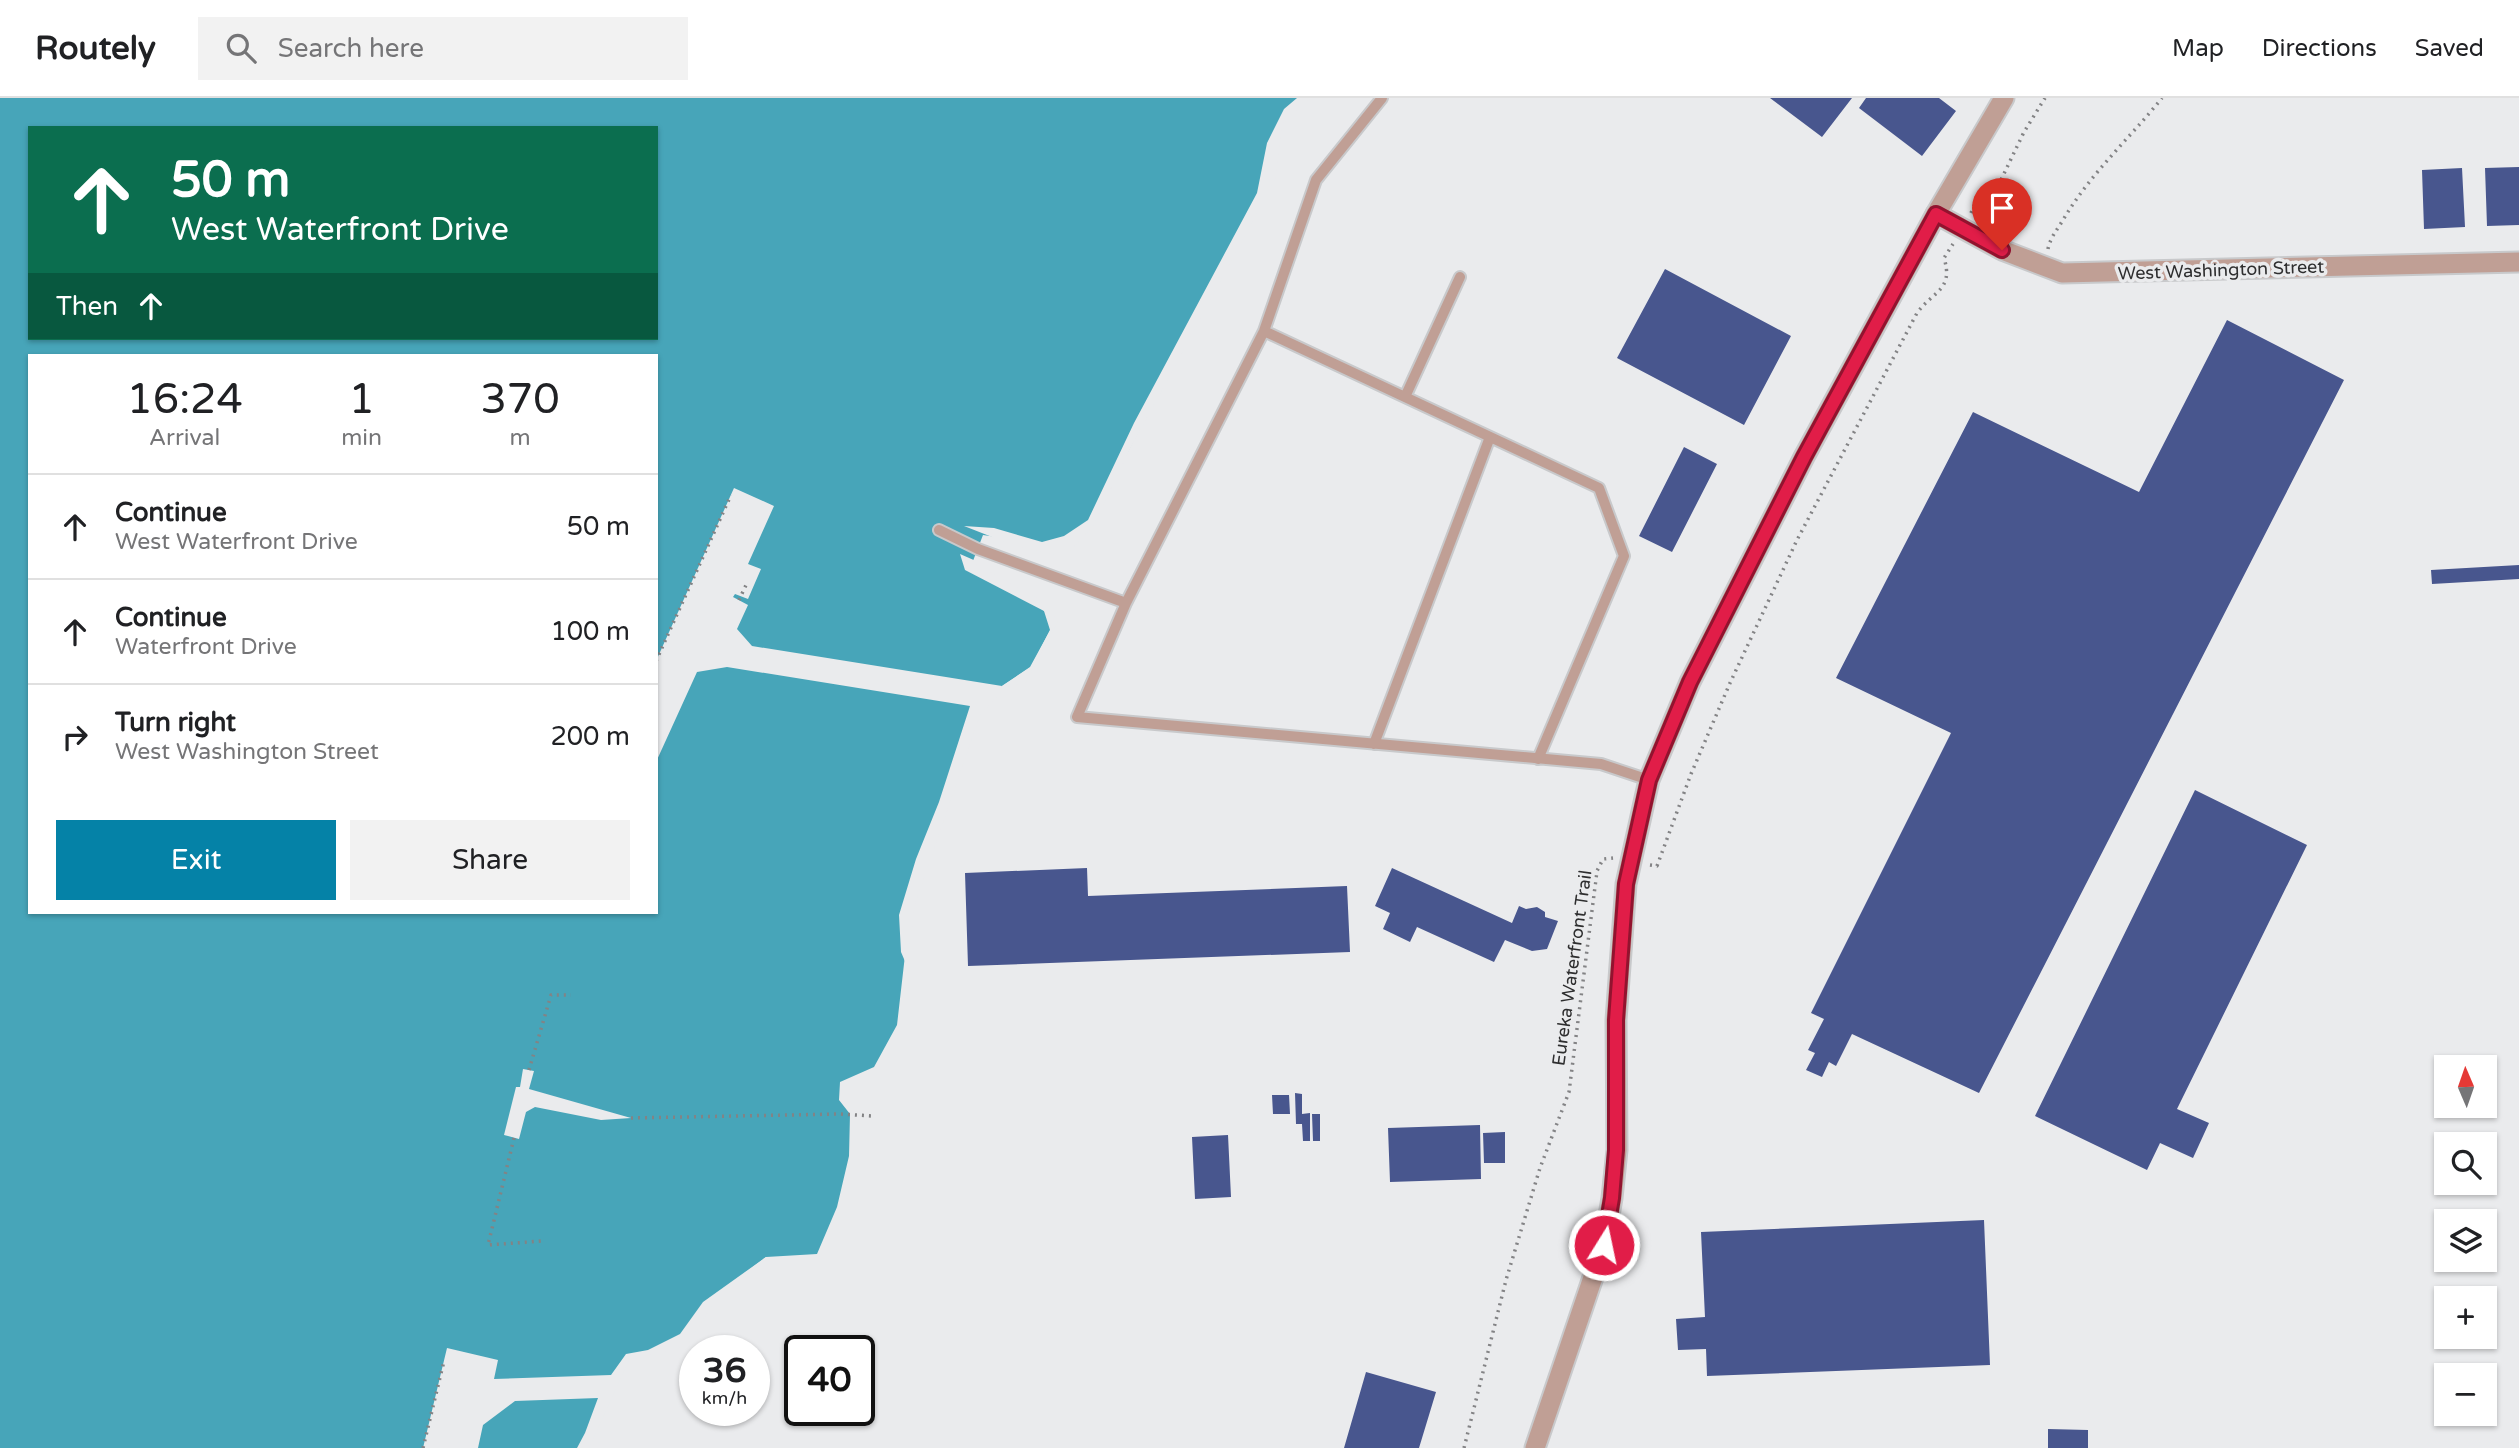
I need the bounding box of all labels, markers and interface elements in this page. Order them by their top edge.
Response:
search box [198,17,688,80]
text: Routely [35,29,156,68]
icon: search [222,29,260,67]
text: Search here [278,33,424,64]
text: Map [2172,34,2224,63]
text: Directions [2262,34,2377,63]
text: Saved [2415,34,2484,63]
text: 50 m [171,151,290,210]
icon: ahead [56,154,147,245]
pin [1972,178,2032,250]
icon: arrive [1983,189,2021,227]
text: West Waterfront Drive [171,211,509,249]
street label: West Washington Street [2117,255,2325,285]
icon: ahead [132,287,170,325]
text: Then [56,291,118,322]
text: 16:24 [126,374,243,425]
text: 1 [348,374,375,425]
text: 370 [480,374,560,425]
text: Arrival [149,424,220,452]
text: min [341,424,382,452]
text: m [509,424,531,452]
text: Continue [115,497,227,528]
icon: ahead [56,508,94,546]
text: 50 m [567,511,630,542]
text: West Waterfront Drive [115,528,358,556]
text: Continue [115,602,227,633]
icon: ahead [56,613,94,651]
text: 100 m [550,616,630,647]
text: Waterfront Drive [115,633,297,661]
text: Turn right [115,707,236,738]
icon: right [56,718,94,756]
text: 200 m [550,721,630,752]
text: West Washington Street [115,738,379,766]
button: Exit [56,820,336,900]
button: Share [350,820,630,900]
street label: Eureka Waterfront Trail [1547,869,1597,1067]
north arrow [2434,1055,2497,1118]
map controls [2434,1055,2497,1426]
button: search [2434,1132,2497,1195]
position arrow [1567,1208,1641,1282]
button: layers [2434,1209,2497,1272]
button: + [2434,1286,2497,1349]
speed limit sign: 40 [784,1335,875,1426]
text: 36 [703,1350,746,1392]
button: − [2434,1363,2497,1426]
text: km/h [702,1387,747,1409]

